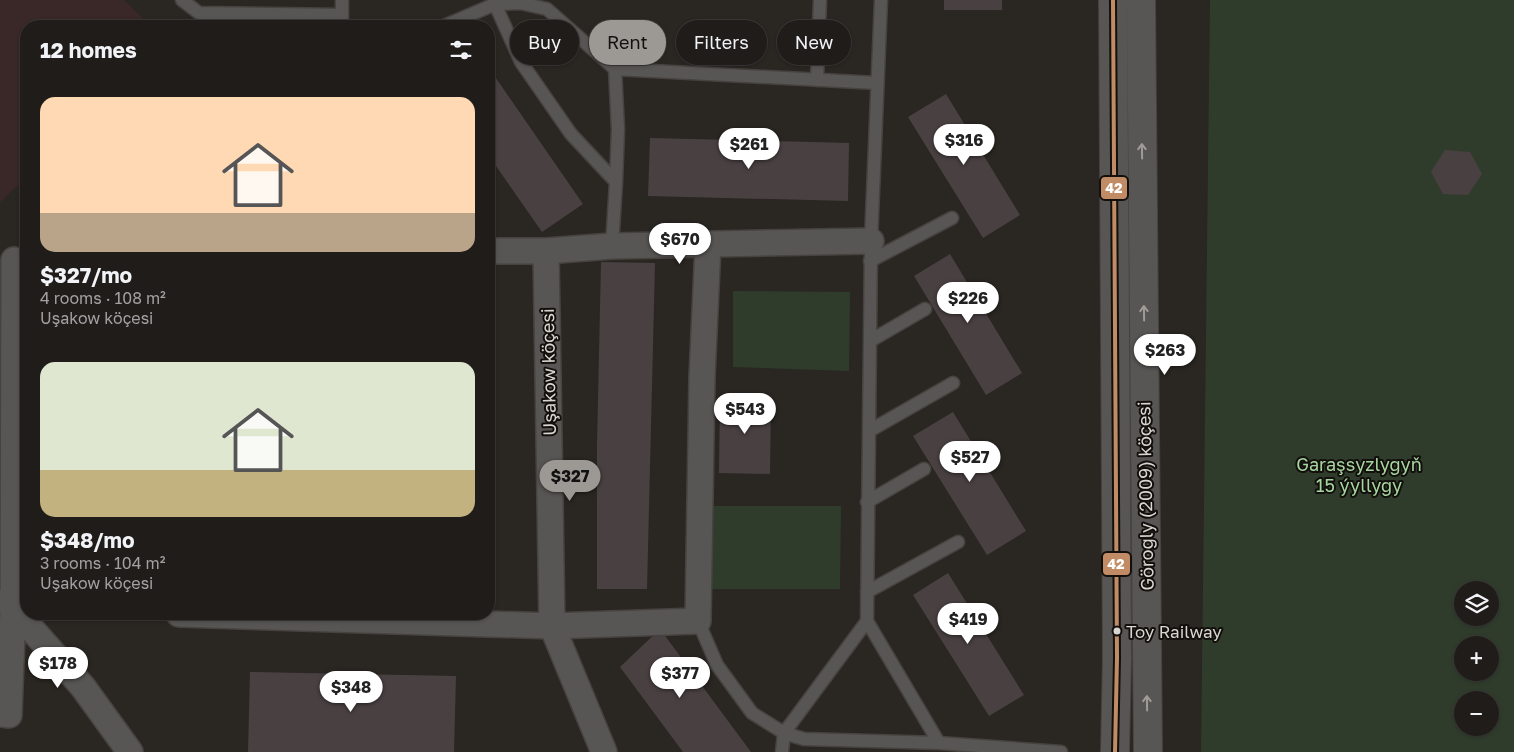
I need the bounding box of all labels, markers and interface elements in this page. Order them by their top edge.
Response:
chip: Buy [510,20,579,65]
chip: Rent [589,20,666,65]
chip: Filters [676,20,767,65]
chip: New [777,20,851,65]
icon: filters [447,36,475,64]
text: 12 homes [40,37,137,63]
pin: $316 [934,124,994,166]
pin: $261 [719,128,779,170]
icon: home [213,130,303,220]
text: $316 [945,130,983,150]
text: $261 [730,134,768,154]
one-way arrow [1137,143,1147,160]
line badge: 42 [1100,176,1128,200]
text: 42 [1105,179,1123,196]
pin: $670 [650,222,710,265]
text: $670 [660,229,700,249]
text: $327/mo [40,262,132,288]
pin: $226 [938,282,998,324]
text: 4 rooms · 108 m² [40,288,166,308]
text: $226 [948,288,988,308]
one-way arrow [1139,306,1149,322]
text: Uşakow köçesi [40,308,153,328]
street label: Uşakow köçesi [536,308,560,436]
pin: $263 [1135,334,1195,376]
text: $263 [1145,340,1185,360]
pin: $543 [715,392,775,435]
icon: home [213,395,303,485]
text: $543 [725,399,765,419]
street label: Görogly (2009) köçesi [1132,401,1158,591]
pin: $527 [940,440,1000,483]
text: $527 [951,447,989,467]
park label: Garaşsyzlygyň 15 ýyllygy [1296,453,1422,496]
pin: $327 [540,460,600,502]
text: $327 [551,466,589,486]
text: $348/mo [40,527,135,553]
line badge: 42 [1102,552,1131,576]
text: 3 rooms · 104 m² [40,553,165,573]
text: 42 [1107,555,1125,572]
text: Uşakow köçesi [40,573,153,593]
map controls [1454,581,1499,736]
button: layers [1454,581,1499,626]
pin: $419 [938,602,998,645]
text: $419 [948,609,988,629]
place label: Toy Railway [1126,621,1222,642]
marker: Toy Railway [1112,626,1122,636]
button: + [1454,636,1499,681]
pin: $178 [28,646,88,689]
text: $178 [39,653,77,673]
pin: $377 [650,656,710,699]
text: $377 [661,663,699,683]
pin: $348 [321,670,381,713]
text: $348 [331,677,371,697]
button: − [1454,691,1499,736]
one-way arrow [1142,696,1152,712]

